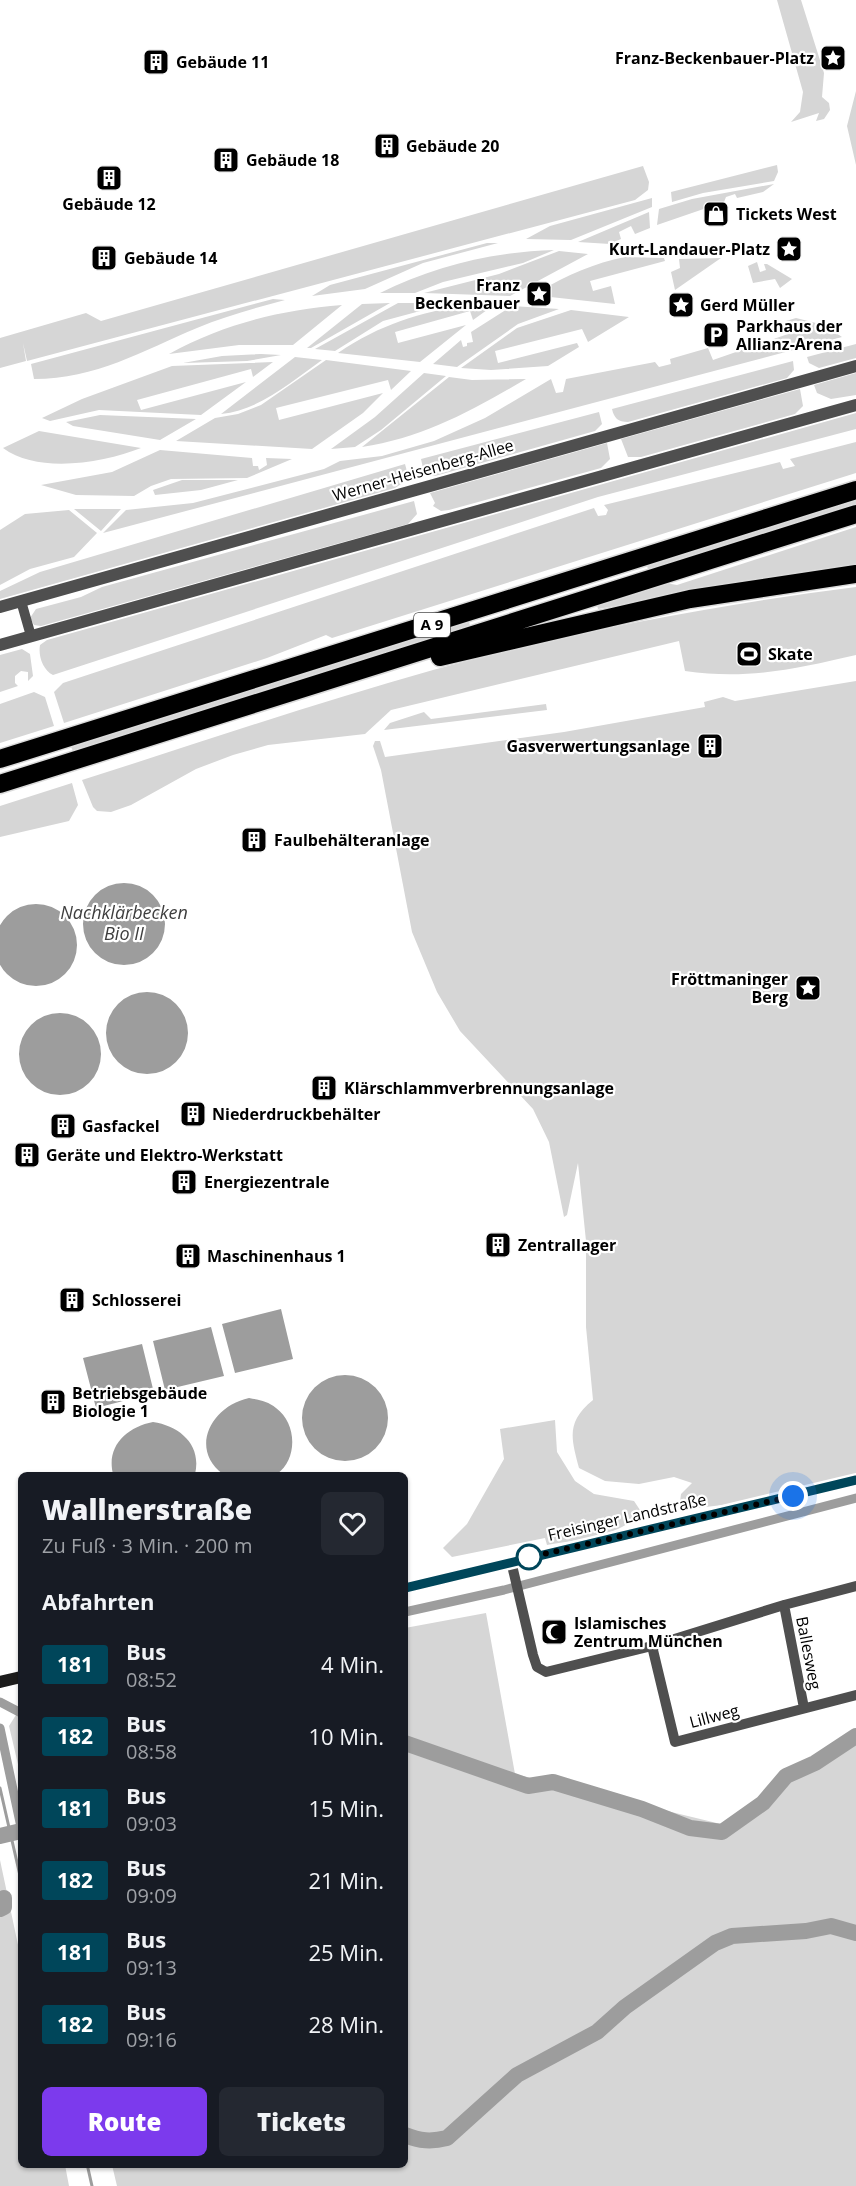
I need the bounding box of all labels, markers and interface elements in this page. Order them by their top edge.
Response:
place icon: Franz-Beckenbauer-Platz [818,43,848,73]
building icon: Gebäude 11 [141,47,171,77]
place label: Franz-Beckenbauer-Platz [615,47,814,69]
place label: Gebäude 11 [176,51,269,73]
building icon: Gebäude 20 [372,131,402,161]
place label: Gebäude 20 [406,135,499,157]
building icon: Gebäude 18 [211,145,241,175]
place label: Gebäude 18 [246,149,339,171]
building icon: Gebäude 12 [94,163,124,193]
place label: Gebäude 12 [62,193,156,215]
shop icon: Tickets West [701,199,731,229]
place label: Tickets West [736,203,837,225]
place icon: Kurt-Landauer-Platz [774,234,804,264]
place label: Kurt-Landauer-Platz [609,238,770,260]
building icon: Gebäude 14 [89,243,119,273]
place label: Gebäude 14 [124,247,217,269]
place label: Franz Beckenbauer [415,274,520,314]
place icon: Franz Beckenbauer [524,279,554,309]
place icon: Gerd Müller [666,290,696,320]
place label: Gerd Müller [700,294,795,316]
place label: Parkhaus der Allianz-Arena [736,315,843,355]
parking icon: Parkhaus der Allianz-Arena [701,320,731,350]
street label: Werner-Heisenberg-Allee [330,434,516,506]
road number: A 9 [414,613,450,637]
sports icon: Skate [734,639,764,669]
place label: Skate [768,643,813,665]
building icon: Gasverwertungsanlage [695,731,725,761]
place label: Gasverwertungsanlage [506,735,690,757]
building icon: Faulbehälteranlage [239,825,269,855]
place label: Faulbehälteranlage [274,829,429,851]
water label: Nachklärbecken Bio II [60,900,188,945]
place label: Fröttmaninger Berg [671,968,788,1008]
place icon: Fröttmaninger Berg [793,973,823,1003]
building icon: Klärschlammverbrennungsanlage [309,1073,339,1103]
place label: Klärschlammverbrennungsanlage [344,1077,614,1099]
building icon: Niederdruckbehälter [178,1099,208,1129]
place label: Niederdruckbehälter [212,1103,381,1125]
building icon: Gasfackel [48,1111,78,1141]
place label: Gasfackel [82,1115,160,1137]
building icon: Geräte und Elektro-Werkstatt [12,1140,42,1170]
place label: Geräte und Elektro-Werkstatt [46,1144,283,1166]
building icon: Energiezentrale [169,1167,199,1197]
place label: Energiezentrale [204,1171,330,1193]
building icon: Zentrallager [483,1230,513,1260]
place label: Zentrallager [518,1234,616,1256]
building icon: Maschinenhaus 1 [173,1241,203,1271]
place label: Maschinenhaus 1 [207,1245,346,1267]
building icon: Schlosserei [57,1285,87,1315]
place label: Schlosserei [92,1289,181,1311]
place label: Betriebsgebäude Biologie 1 [72,1382,207,1422]
building icon: Betriebsgebäude Biologie 1 [38,1387,68,1417]
your location [778,1481,808,1511]
street label: Freisinger Landstraße [545,1488,709,1546]
text: Wallnerstraße [42,1490,252,1528]
button: heart [321,1492,384,1555]
text: Zu Fuß · 3 Min. · 200 m [42,1532,252,1559]
unlabelled marker [516,1544,542,1570]
text: Abfahrten [42,1586,154,1616]
place label: Islamisches Zentrum München [574,1612,723,1652]
street label: Ballesweg [791,1615,827,1692]
mosque icon: Islamisches Zentrum München [539,1617,569,1647]
text: Bus [126,1636,166,1666]
text: 4 Min. [321,1649,384,1679]
text: 181 [57,1650,93,1678]
text: 08:52 [126,1666,177,1693]
street label: Lillweg [687,1699,742,1733]
text: Bus [126,1708,166,1738]
text: 10 Min. [309,1721,384,1751]
text: 182 [57,1722,93,1750]
text: 08:58 [126,1738,177,1765]
text: Bus [126,1780,166,1810]
text: 15 Min. [309,1793,384,1823]
text: 181 [57,1794,93,1822]
text: 09:03 [126,1810,177,1837]
text: Bus [126,1852,166,1882]
text: 21 Min. [309,1865,384,1895]
text: 182 [57,1866,93,1894]
text: 09:09 [126,1882,177,1909]
text: Bus [126,1924,166,1954]
text: 25 Min. [309,1937,384,1967]
text: 181 [57,1938,93,1966]
text: 09:13 [126,1954,177,1981]
text: Bus [126,1996,166,2026]
text: 28 Min. [309,2009,384,2039]
text: 182 [57,2010,93,2038]
text: 09:16 [126,2026,177,2053]
button: Route [42,2087,207,2156]
button: Tickets [219,2087,384,2156]

